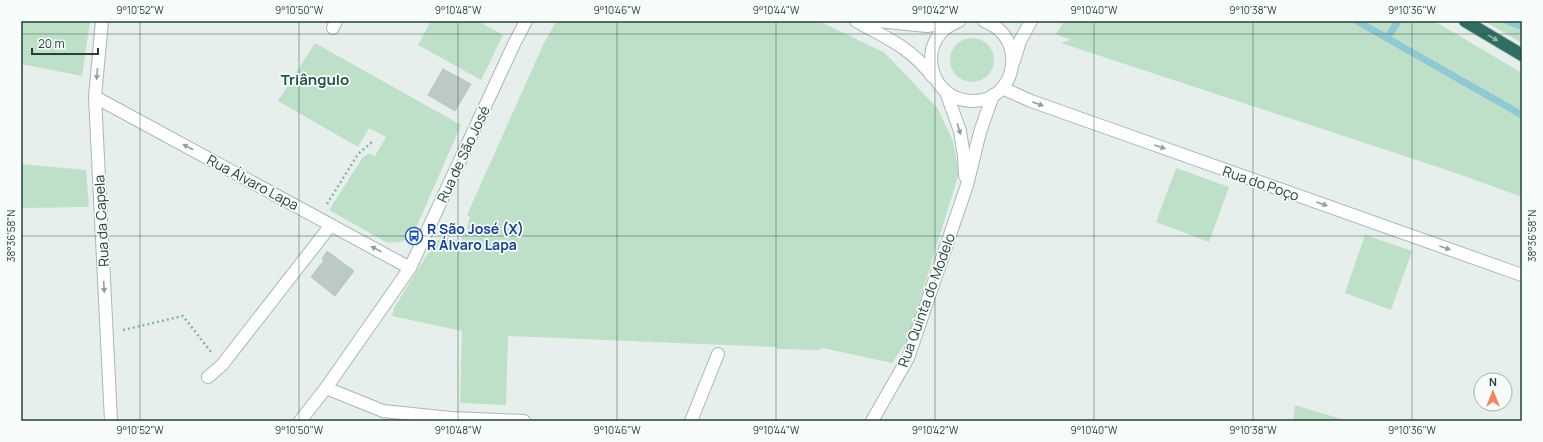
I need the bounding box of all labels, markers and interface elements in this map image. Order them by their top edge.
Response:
text: 9°10'52"W [116,3,164,17]
text: 9°10'50"W [275,3,324,17]
text: 9°10'48"W [435,3,482,17]
text: 9°10'46"W [593,3,641,17]
text: 9°10'44"W [753,3,800,17]
text: 9°10'42"W [912,3,959,17]
text: 9°10'40"W [1071,3,1118,17]
text: 9°10'38"W [1229,3,1277,17]
text: 9°10'36"W [1388,3,1437,17]
scale bar [32,30,98,56]
one-way arrow [1488,34,1498,42]
text: 20 m [38,35,65,52]
one-way arrow [94,68,101,80]
district label: Triângulo [281,69,349,90]
one-way arrow [1032,101,1044,107]
street label: Rua de São José [432,103,494,205]
one-way arrow [956,123,962,135]
one-way arrow [182,144,194,151]
one-way arrow [1155,144,1167,150]
street label: Rua Álvaro Lapa [204,150,302,214]
street label: Rua do Poço [1220,161,1302,205]
street label: Rua da Capela [89,175,113,267]
one-way arrow [1317,202,1329,208]
text: 38°36'58"N [4,210,18,262]
text: 38°36'58"N [1525,210,1539,262]
place label: R São José (X) R Álvaro Lapa [427,219,524,254]
bus stop icon: R São José (X) R Álvaro Lapa [404,226,424,246]
street label: Rua Quinta do Modelo [893,230,959,370]
one-way arrow [1439,245,1451,251]
one-way arrow [370,246,382,253]
one-way arrow [101,281,108,293]
north arrow [1473,372,1513,412]
text: N [1489,374,1497,389]
text: 9°10'52"W [116,423,164,437]
text: 9°10'50"W [275,423,324,437]
text: 9°10'48"W [435,423,482,437]
text: 9°10'46"W [593,423,641,437]
text: 9°10'44"W [753,423,800,437]
text: 9°10'42"W [912,423,959,437]
text: 9°10'40"W [1071,423,1118,437]
text: 9°10'38"W [1229,423,1277,437]
text: 9°10'36"W [1388,423,1437,437]

